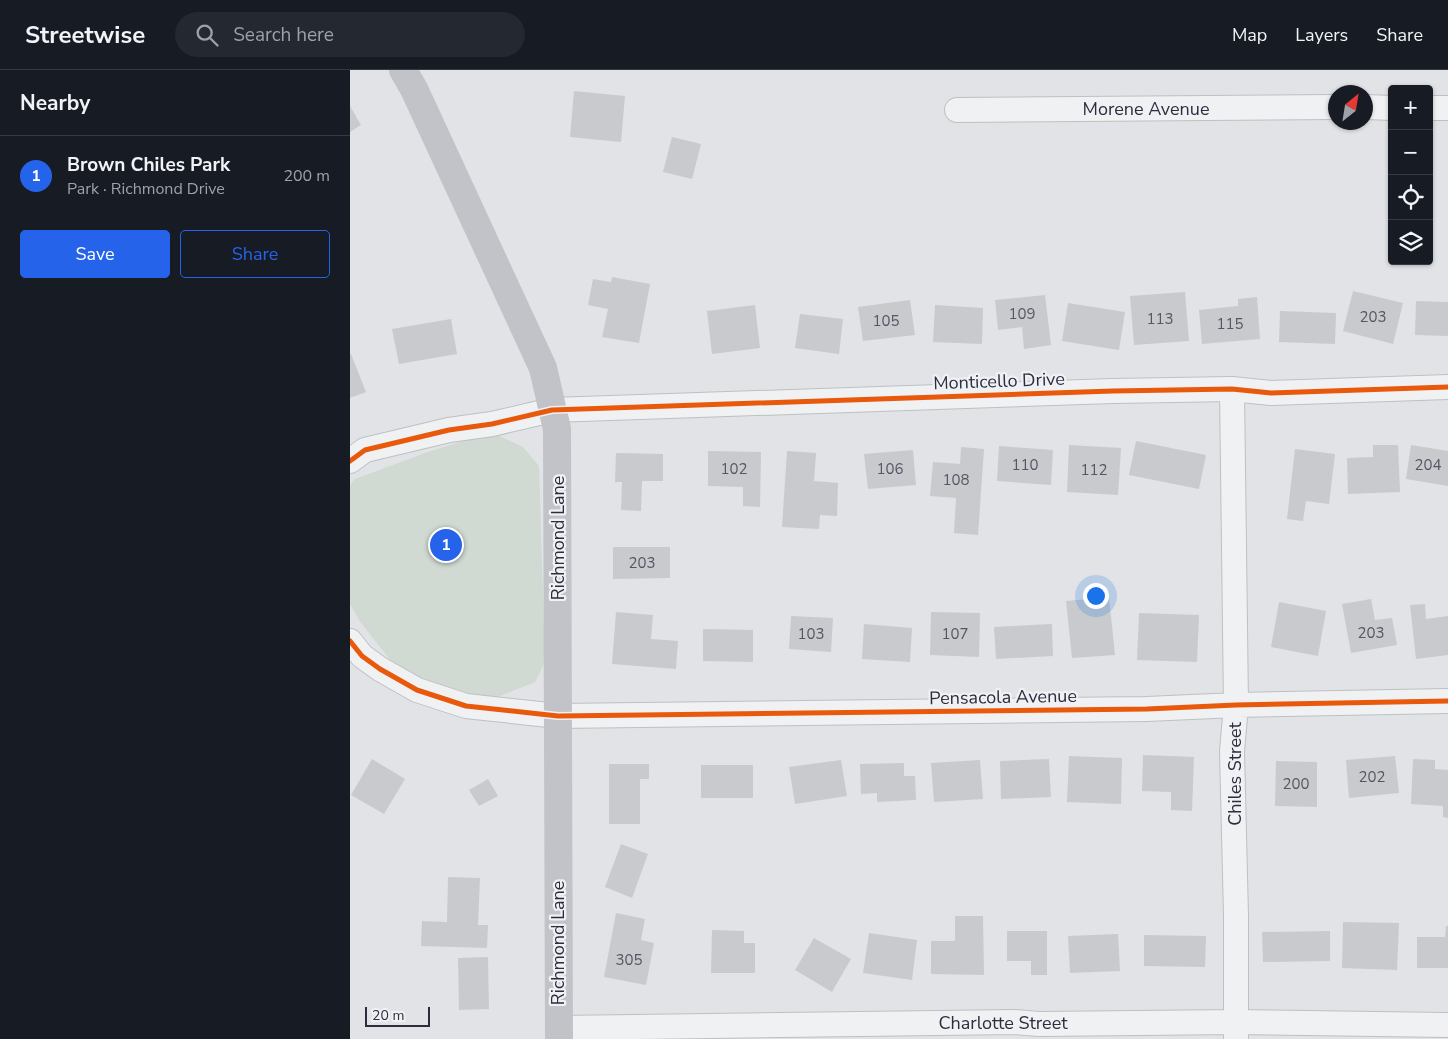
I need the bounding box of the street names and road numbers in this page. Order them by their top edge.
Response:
street label: Morene Avenue [1083,97,1210,121]
street label: Monticello Drive [933,367,1065,395]
street label: Richmond Lane [546,476,570,600]
street label: Pensacola Avenue [929,684,1077,710]
street label: Chiles Street [1223,721,1247,826]
street label: Richmond Lane [546,881,570,1005]
street label: Charlotte Street [938,1011,1068,1035]

